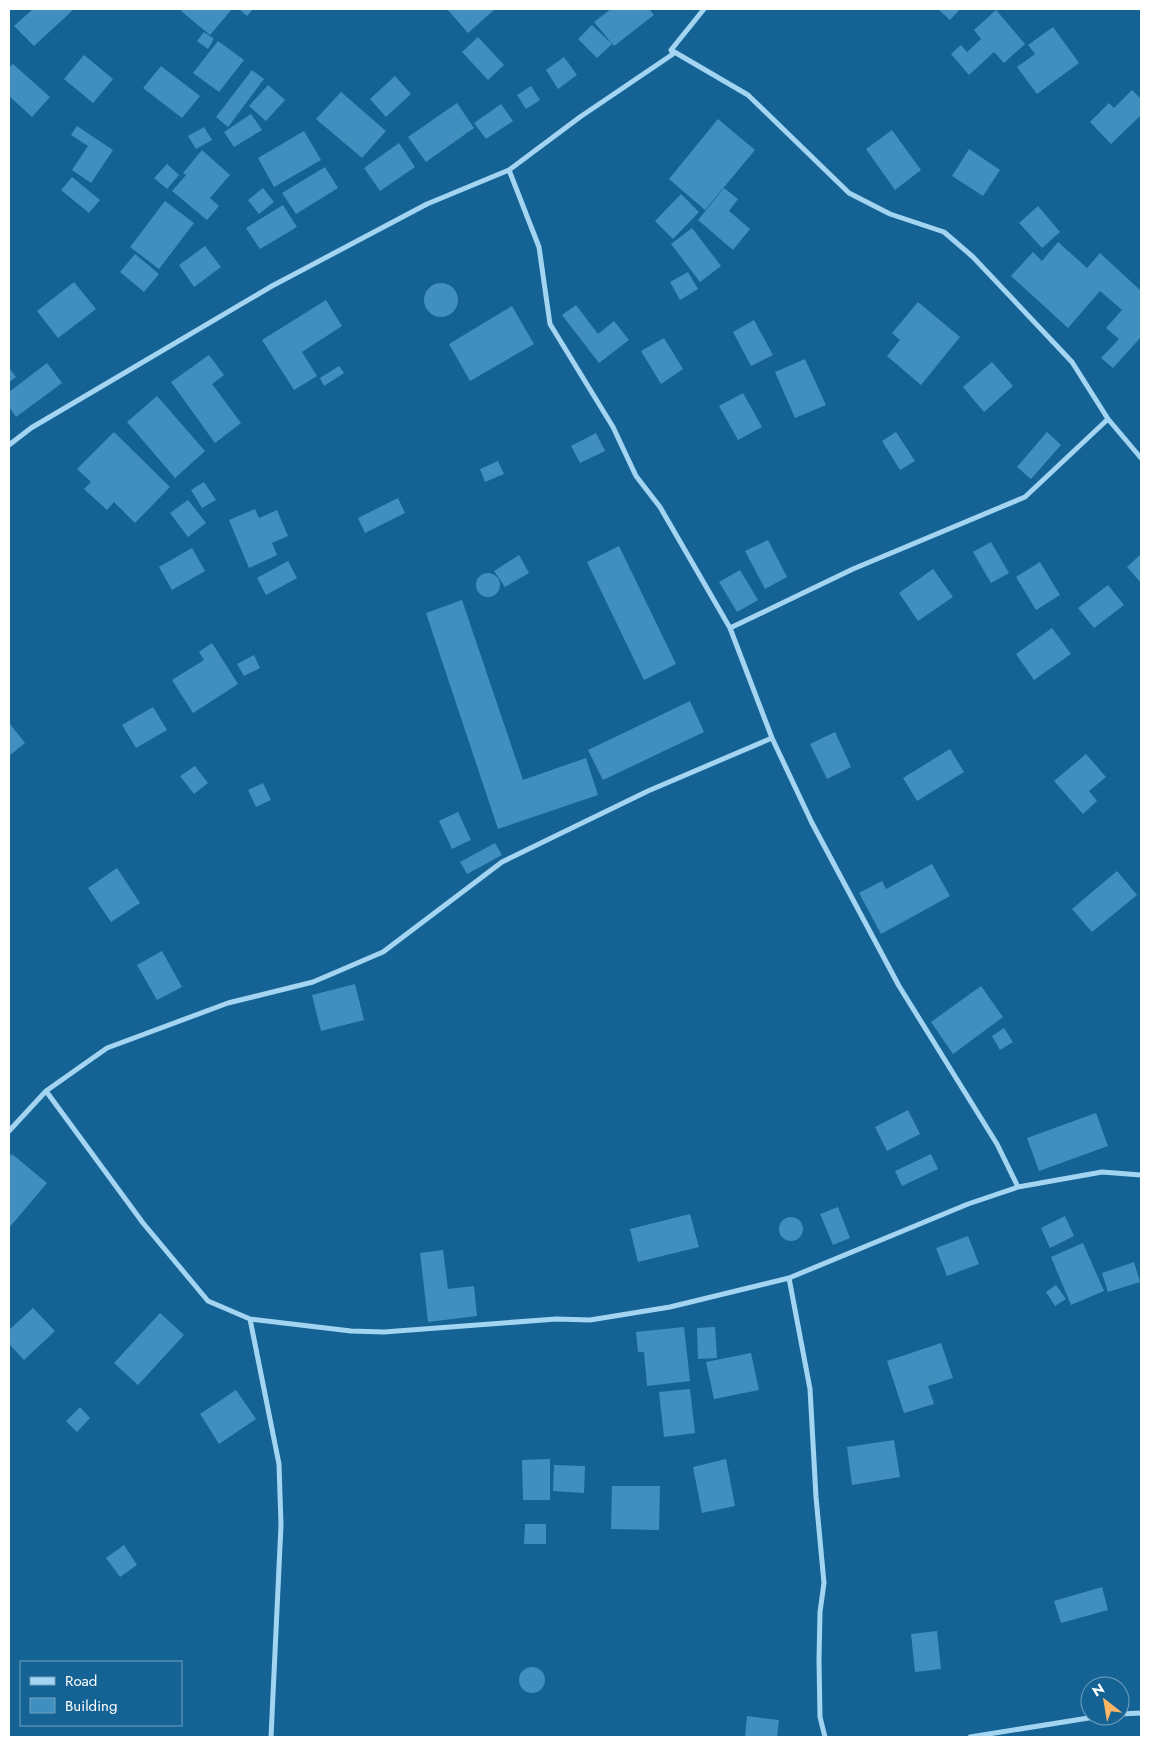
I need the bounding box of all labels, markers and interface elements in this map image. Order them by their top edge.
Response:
legend [20,1661,182,1726]
text: Road [65,1670,97,1692]
north arrow [1080,1676,1130,1726]
text: N [1088,1678,1108,1701]
text: Building [65,1695,117,1717]

